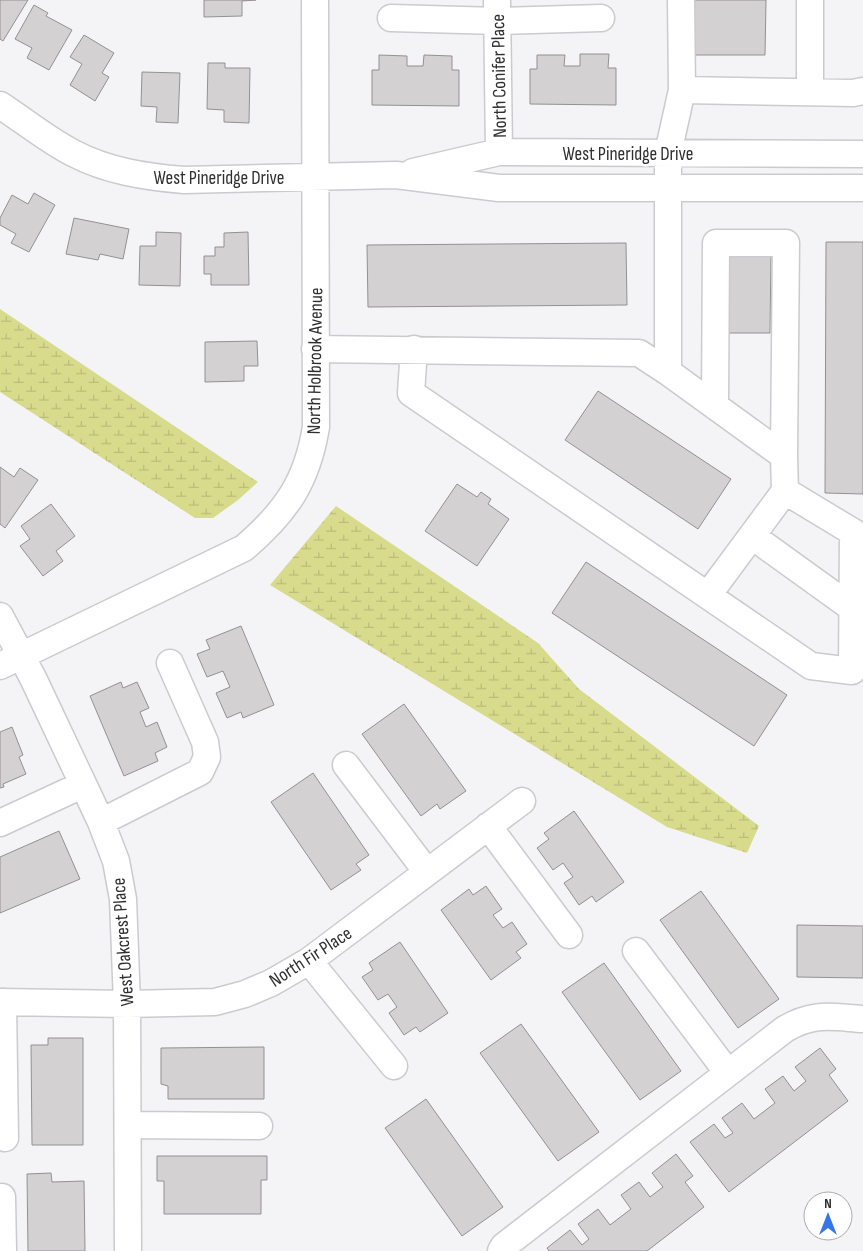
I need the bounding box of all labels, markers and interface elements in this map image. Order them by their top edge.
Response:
street label: North Conifer Place [487,14,512,138]
street label: West Pineridge Drive [563,143,693,166]
street label: West Pineridge Drive [154,167,284,190]
street label: North Holbrook Avenue [303,287,328,435]
street label: West Oakcrest Place [108,877,139,1007]
street label: North Fir Place [265,922,356,992]
north arrow [803,1191,853,1241]
text: N [824,1195,832,1212]

